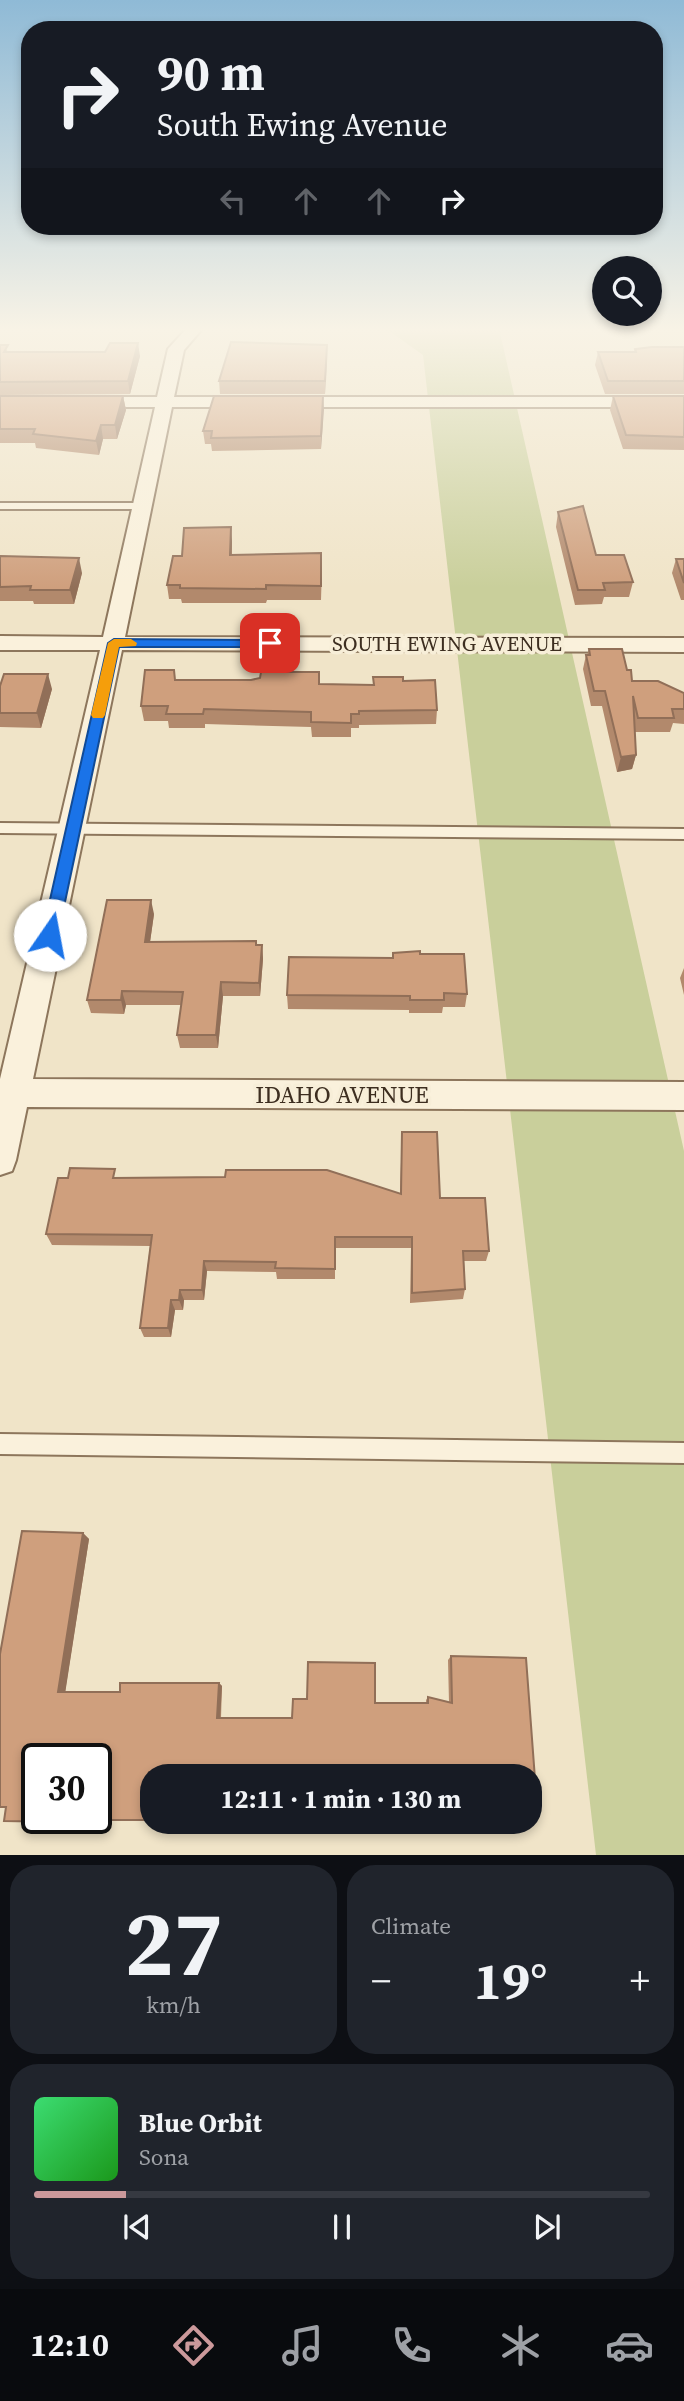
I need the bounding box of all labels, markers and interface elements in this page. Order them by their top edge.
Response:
text: 90 m [157,39,265,106]
icon: right [42,49,133,140]
text: South Ewing Avenue [157,103,447,147]
icon: left [214,182,252,220]
icon: ahead [287,182,325,220]
icon: ahead [360,182,398,220]
icon: right [433,182,471,220]
map controls [592,256,662,326]
button: search [592,256,662,326]
pin [240,613,300,673]
icon: arrive [251,624,289,662]
street label: SOUTH EWING AVENUE [332,629,562,658]
position arrow [13,898,87,972]
street label: IDAHO AVENUE [255,1078,429,1111]
speed limit sign: 30 [21,1743,112,1834]
text: 12:11 · 1 min · 130 m [221,1781,461,1817]
text: 27 [124,1881,223,2005]
text: Climate [371,1910,451,1942]
text: 19° [474,1945,547,2016]
text: − [371,1955,391,2007]
text: + [630,1955,650,2007]
text: km/h [146,1989,201,2021]
text: Blue Orbit [139,2105,262,2141]
text: Sona [139,2141,189,2173]
icon: previous [118,2208,156,2246]
icon: pause [323,2208,361,2246]
icon: next [528,2208,566,2246]
icon: directions [169,2321,218,2370]
icon: music [278,2321,327,2370]
icon: phone [387,2321,436,2370]
icon: climate [496,2321,545,2370]
icon: car [605,2321,654,2370]
text: 12:10 [30,2323,109,2367]

